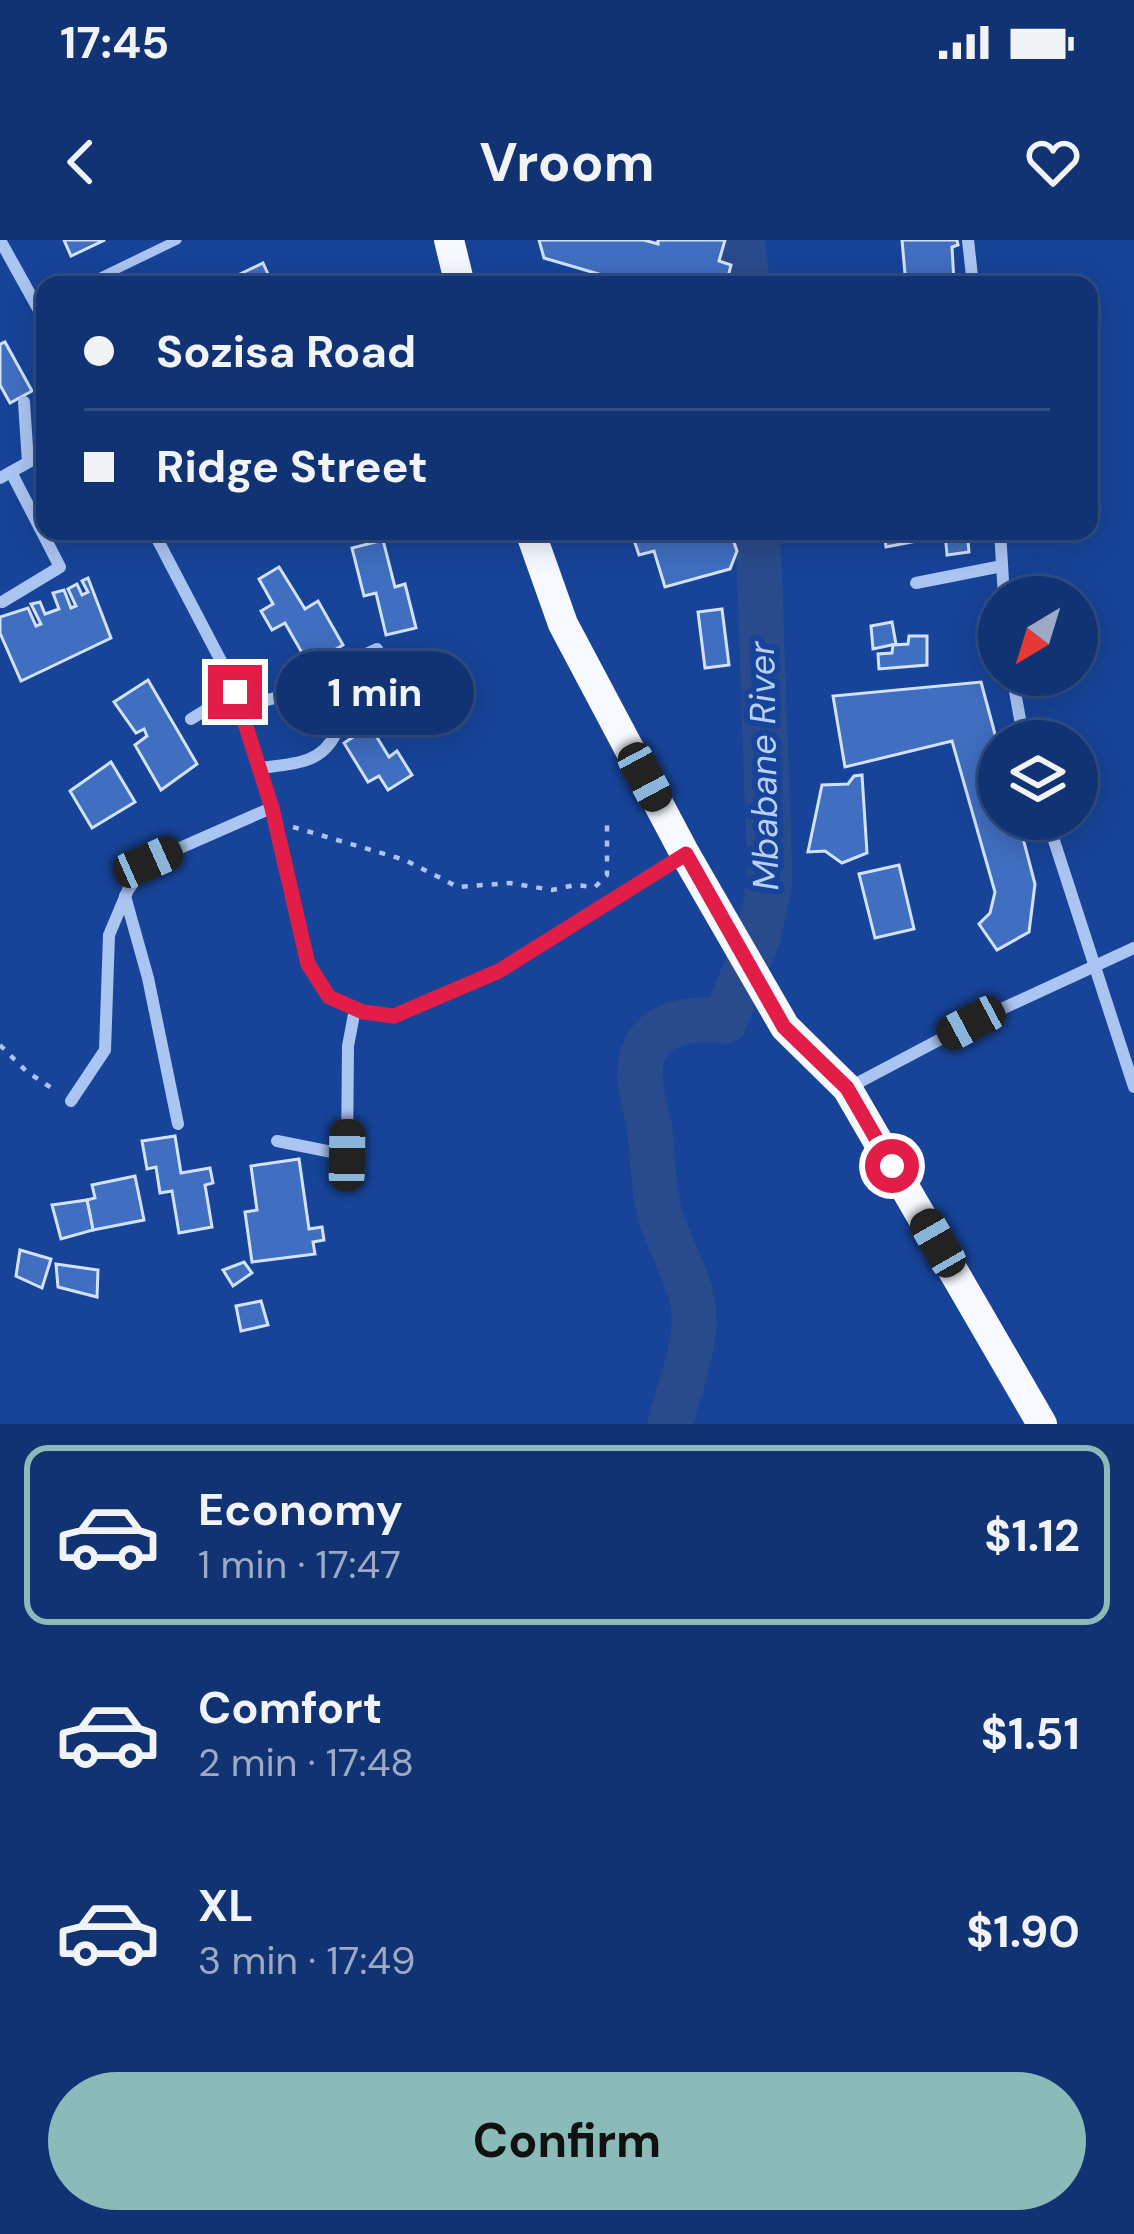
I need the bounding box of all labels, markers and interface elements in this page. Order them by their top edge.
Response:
text: 17:45 [60,13,169,72]
text: Vroom [479,127,655,198]
icon: back [48,129,114,195]
icon: heart [1020,129,1086,195]
text: Sozisa Road [156,322,416,381]
text: Ridge Street [156,437,428,496]
north arrow [978,576,1098,696]
map controls [978,576,1098,840]
water label: Mbabane River [738,640,789,891]
callout: 1 min [277,650,475,734]
route end [208,665,262,719]
text: 1 min [328,667,422,718]
button: layers [978,720,1098,840]
car [612,737,678,817]
car [108,831,188,893]
car [931,990,1011,1056]
car [328,1119,366,1191]
route start [865,1139,919,1193]
car [904,1203,972,1283]
text: Economy [198,1480,403,1539]
icon: car [54,1481,162,1589]
text: $1.12 [984,1506,1080,1565]
text: 1 min · 17:47 [198,1539,401,1590]
text: Comfort [198,1678,382,1737]
icon: car [54,1679,162,1787]
text: $1.51 [981,1704,1080,1763]
text: 2 min · 17:48 [198,1737,414,1788]
text: XL [198,1876,253,1935]
icon: car [54,1877,162,1985]
text: $1.90 [966,1902,1080,1961]
text: 3 min · 17:49 [198,1935,415,1986]
button: Confirm [48,2072,1086,2210]

